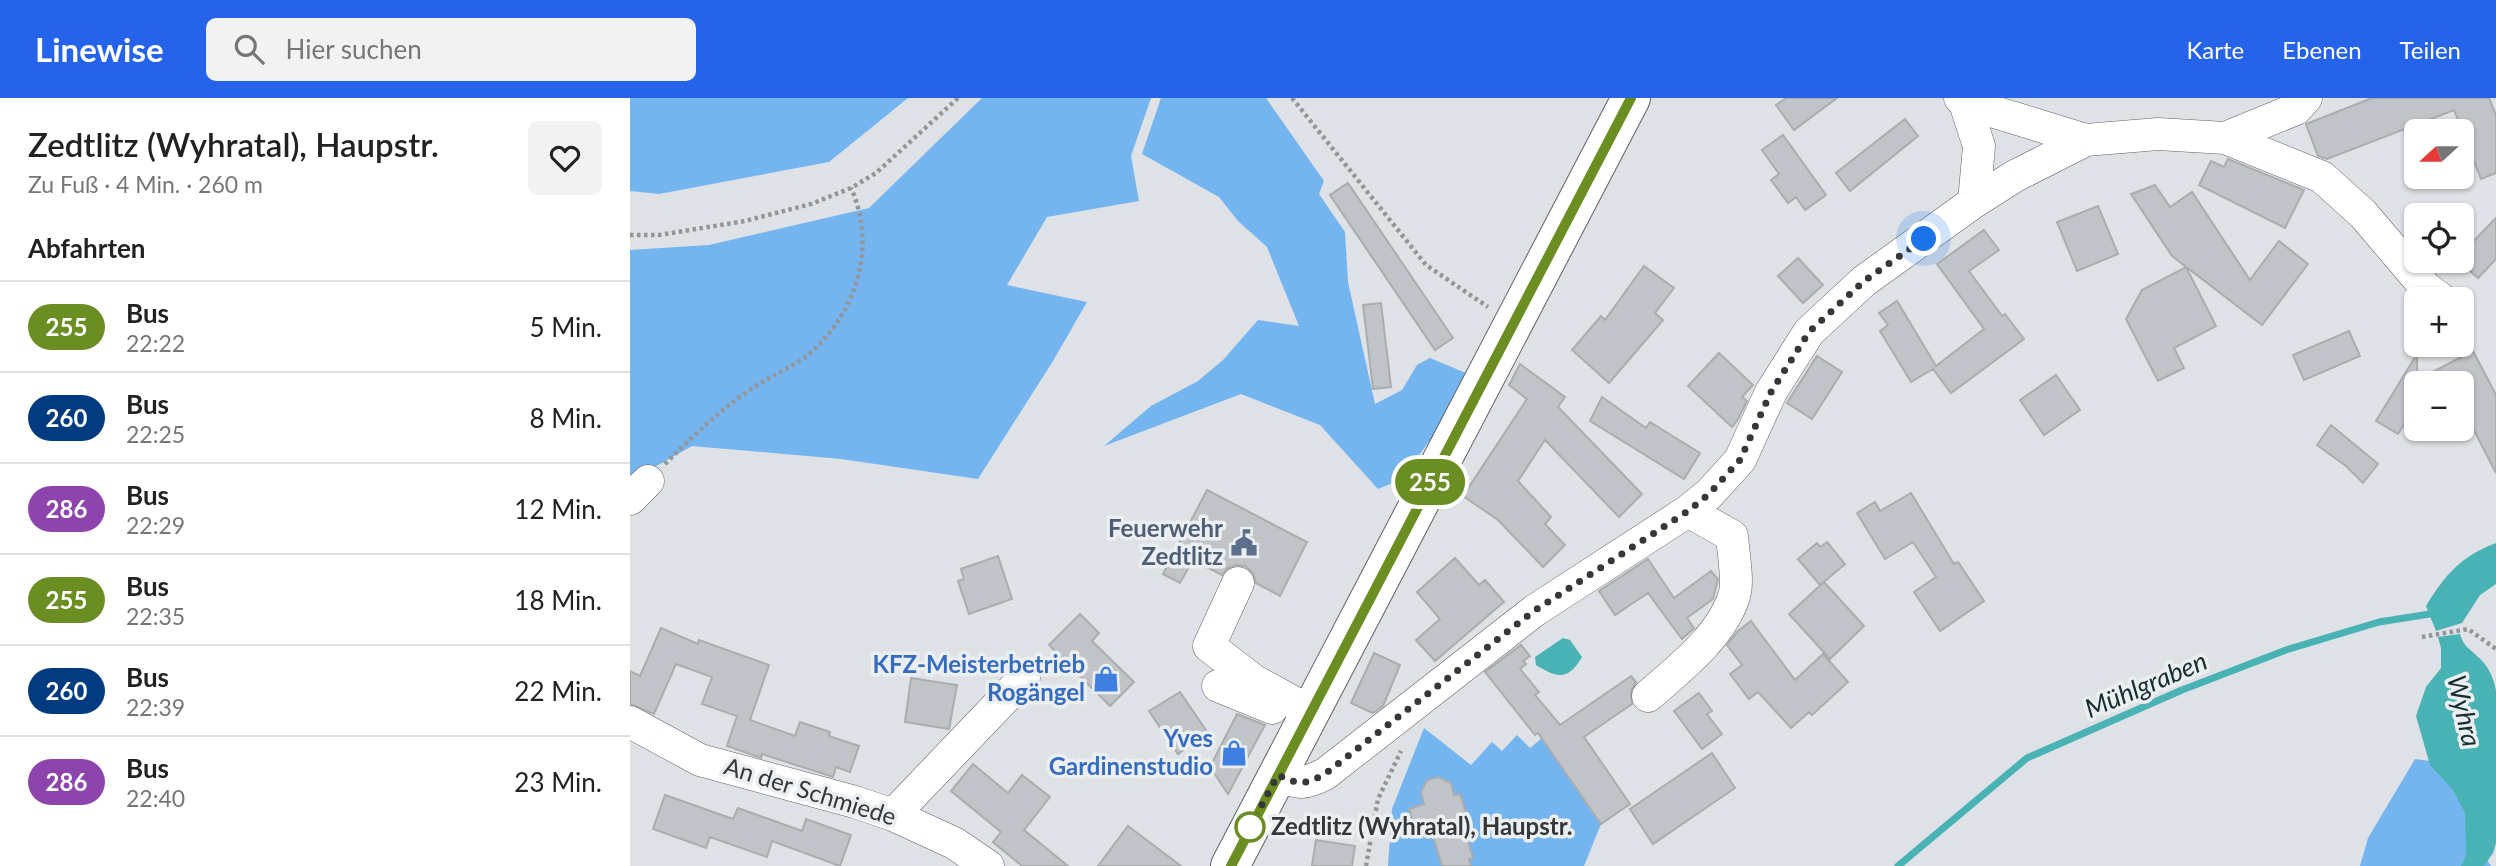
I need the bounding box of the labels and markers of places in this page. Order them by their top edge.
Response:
place label: Feuerwehr Zedtlitz [1108,513,1223,570]
public building icon: Feuerwehr Zedtlitz [1229,528,1259,558]
place label: KFZ-Meisterbetrieb Rogängel [872,649,1085,706]
shop icon: KFZ-Meisterbetrieb Rogängel [1091,664,1121,694]
place label: Yves Gardinenstudio [1049,723,1213,780]
shop icon: Yves Gardinenstudio [1219,738,1249,768]
place label: Zedtlitz (Wyhratal), Haupstr. [1271,811,1572,840]
marker: Zedtlitz (Wyhratal), Haupstr. [1235,812,1265,842]

